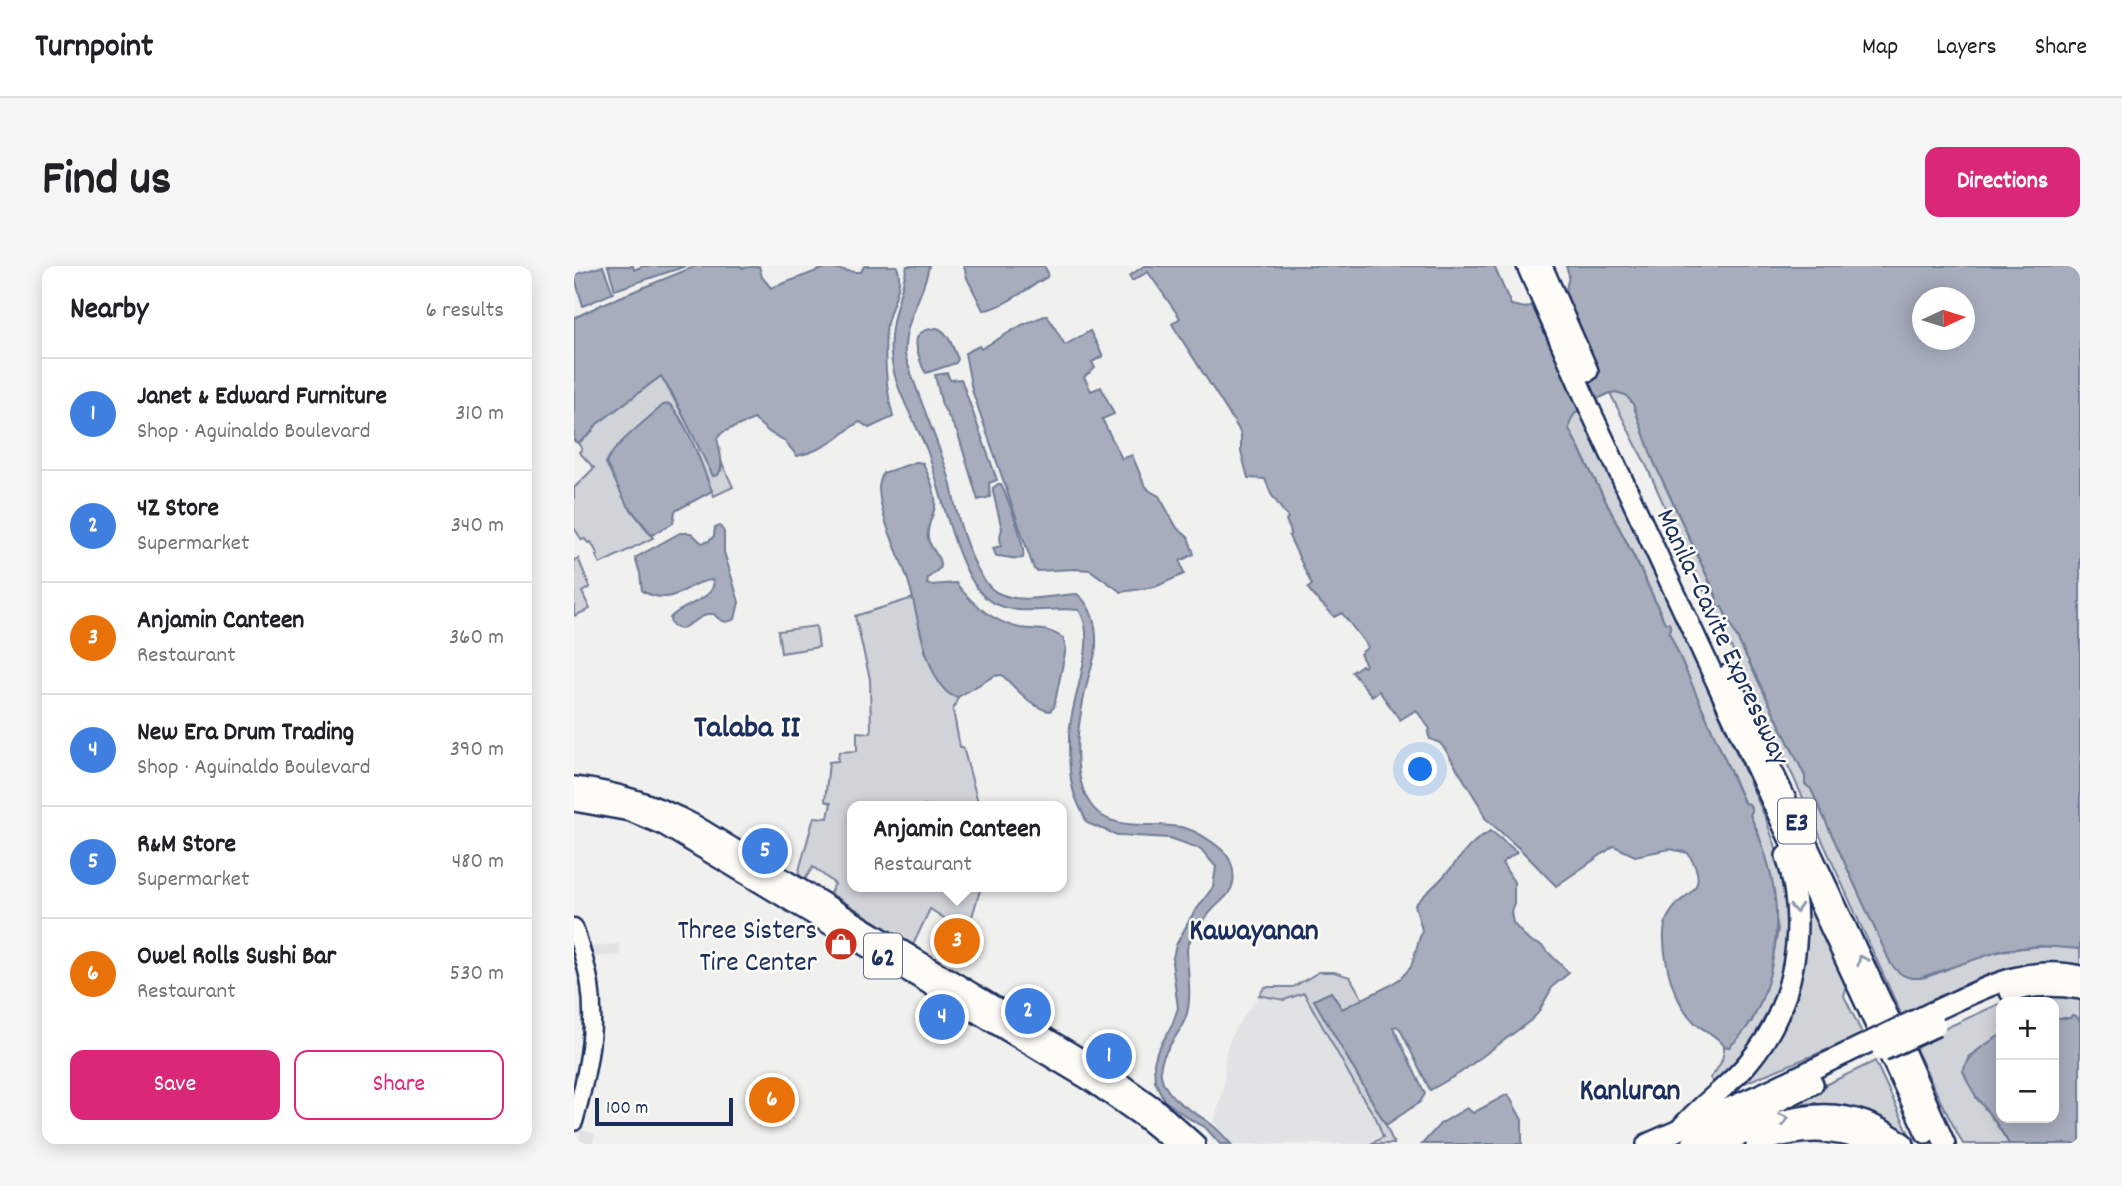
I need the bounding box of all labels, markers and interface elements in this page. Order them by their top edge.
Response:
text: Turnpoint [35,25,153,72]
text: Map [1862,31,1898,65]
text: Layers [1936,31,1997,65]
text: Share [2035,31,2087,65]
text: Find us [42,147,171,217]
button: Directions [1925,147,2080,217]
north arrow [1912,287,1975,350]
text: Nearby [70,290,148,333]
text: 6 results [426,295,504,328]
text: Janet & Edward Furniture [137,379,387,416]
text: 1 [90,398,96,431]
text: 310 m [455,398,504,431]
text: Shop · Aguinaldo Boulevard [137,416,371,449]
text: 4Z Store [137,491,219,528]
street label: Manila–Cavite Expressway [1643,503,1798,774]
text: 2 [88,510,98,543]
text: 340 m [451,510,504,543]
text: Supermarket [137,528,249,561]
text: Anjamin Canteen [137,603,304,640]
text: 3 [88,622,98,655]
text: 360 m [449,622,504,655]
text: Restaurant [137,640,236,673]
district label: Talaba II [694,707,800,753]
text: New Era Drum Trading [137,715,354,752]
text: 4 [88,734,98,767]
text: 390 m [450,734,504,767]
text: Shop · Aguinaldo Boulevard [137,752,371,785]
your location [1403,752,1437,786]
road number: E3 [1778,799,1816,844]
popup [847,801,1067,892]
text: Anjamin Canteen [873,812,1041,849]
pin: 5 [742,825,788,877]
text: R&M Store [137,827,236,864]
text: 5 [88,846,98,879]
text: 480 m [452,846,504,879]
text: Restaurant [873,849,972,882]
text: Supermarket [137,864,249,897]
one-way arrow [1788,903,1803,914]
district label: Kawayanan [1189,912,1319,955]
place label: Three Sisters Tire Center [677,913,818,985]
pin: 3 [934,915,980,967]
shop icon: Three Sisters Tire Center [822,925,860,963]
road number: 62 [864,934,902,978]
text: Owel Rolls Sushi Bar [137,939,336,976]
one-way arrow [1856,955,1870,967]
text: 6 [87,958,99,991]
text: 530 m [450,958,504,991]
text: Restaurant [137,976,236,1009]
pin: 2 [1005,985,1051,1037]
pin: 4 [919,991,965,1043]
map controls [1996,997,2059,1123]
button: + [1996,997,2059,1060]
pin: 1 [1086,1030,1132,1082]
button: Save [70,1050,280,1120]
button: Share [294,1050,504,1120]
button: − [1996,1060,2059,1123]
district label: Kanluran [1580,1072,1681,1115]
pin: 6 [749,1074,795,1126]
scale bar [595,1095,733,1127]
text: 100 m [606,1096,648,1123]
one-way arrow [1778,1113,1790,1127]

